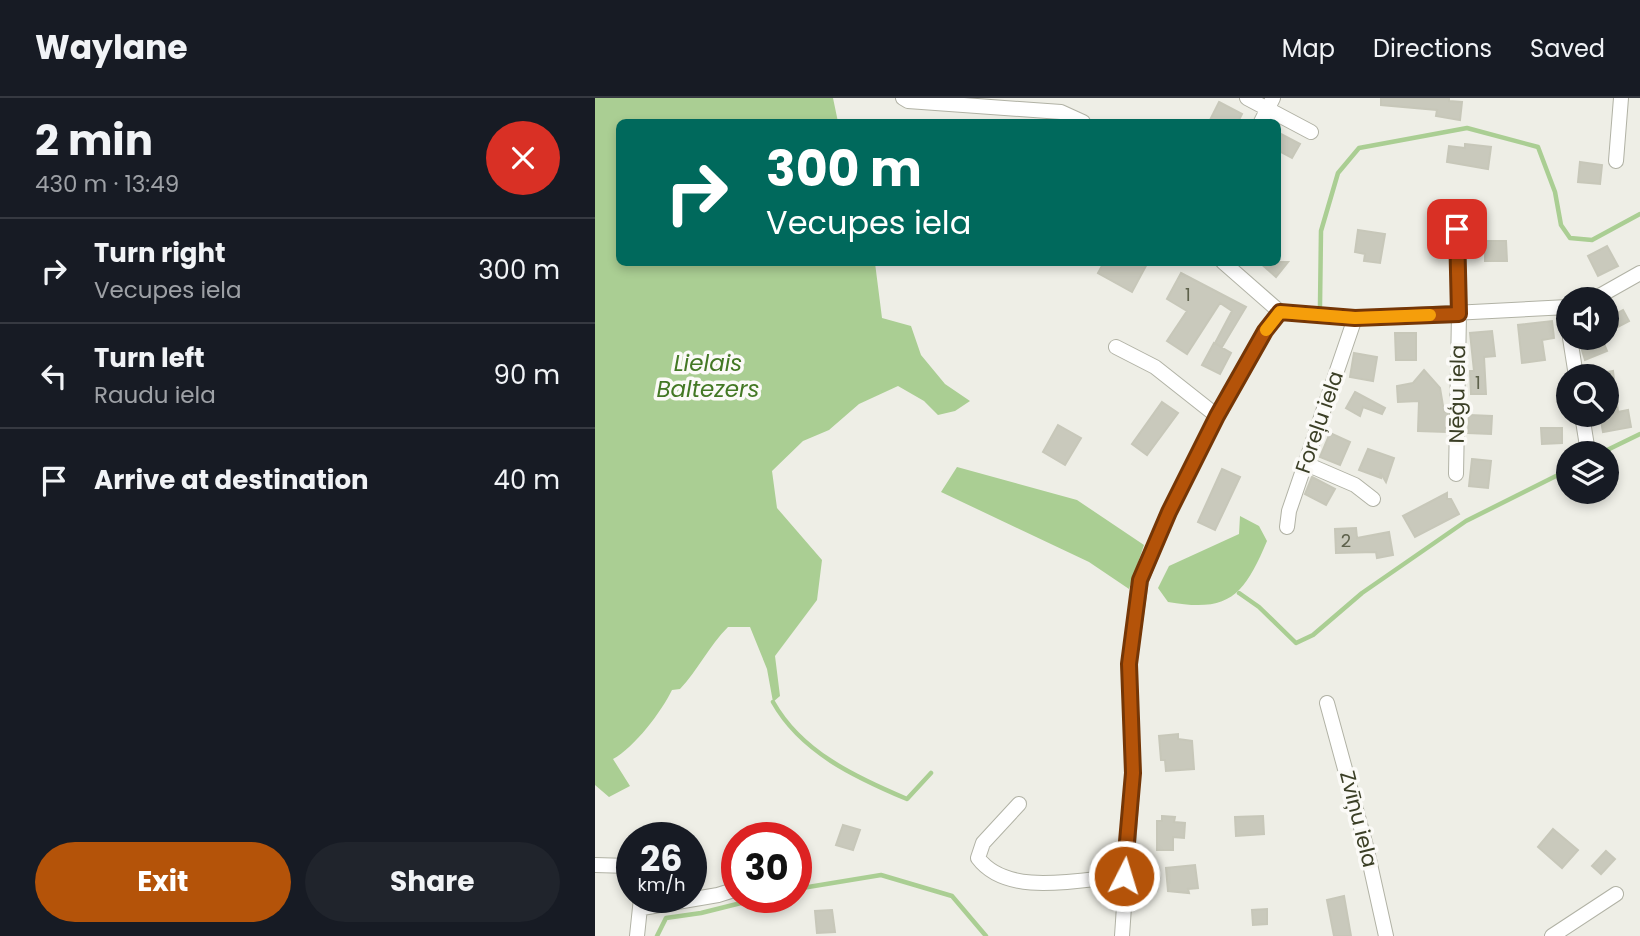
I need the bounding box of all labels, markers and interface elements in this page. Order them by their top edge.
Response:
text: Waylane [35,24,188,71]
text: Map [1282,32,1335,65]
text: Directions [1373,32,1492,65]
text: Saved [1530,32,1605,65]
text: 2 min [35,111,153,170]
button: close [486,121,560,195]
text: 300 m [766,135,922,203]
icon: right [651,147,742,238]
text: 430 m · 13:49 [35,168,179,200]
pin [1427,199,1487,259]
text: Vecupes iela [766,200,971,245]
icon: arrive [1438,210,1476,248]
text: Turn right [94,235,226,271]
icon: right [35,252,73,290]
text: 300 m [478,252,560,288]
text: Vecupes iela [94,274,242,306]
house number: 1 [1185,282,1191,307]
map controls [1556,287,1619,504]
button: sound [1556,287,1619,350]
text: Turn left [94,340,205,376]
street label: Nēģu iela [1442,344,1472,444]
water label: Lielais Baltezers [656,347,760,405]
icon: left [35,357,73,395]
text: 90 m [494,357,560,393]
button: search [1556,364,1619,427]
street label: Foreļu iela [1288,367,1350,477]
house number: 1 [1475,370,1481,395]
text: Raudu iela [94,379,216,411]
button: layers [1556,441,1619,504]
icon: arrive [35,462,73,500]
text: Arrive at destination [94,462,369,498]
text: 40 m [494,462,560,498]
house number: 2 [1341,528,1351,553]
street label: Zvīņu iela [1333,768,1385,870]
speed limit sign: 30 [721,822,812,913]
text: 26 [640,834,683,883]
position arrow [1087,839,1161,913]
button: Exit [35,842,291,922]
button: Share [305,842,560,922]
text: km/h [638,872,685,897]

